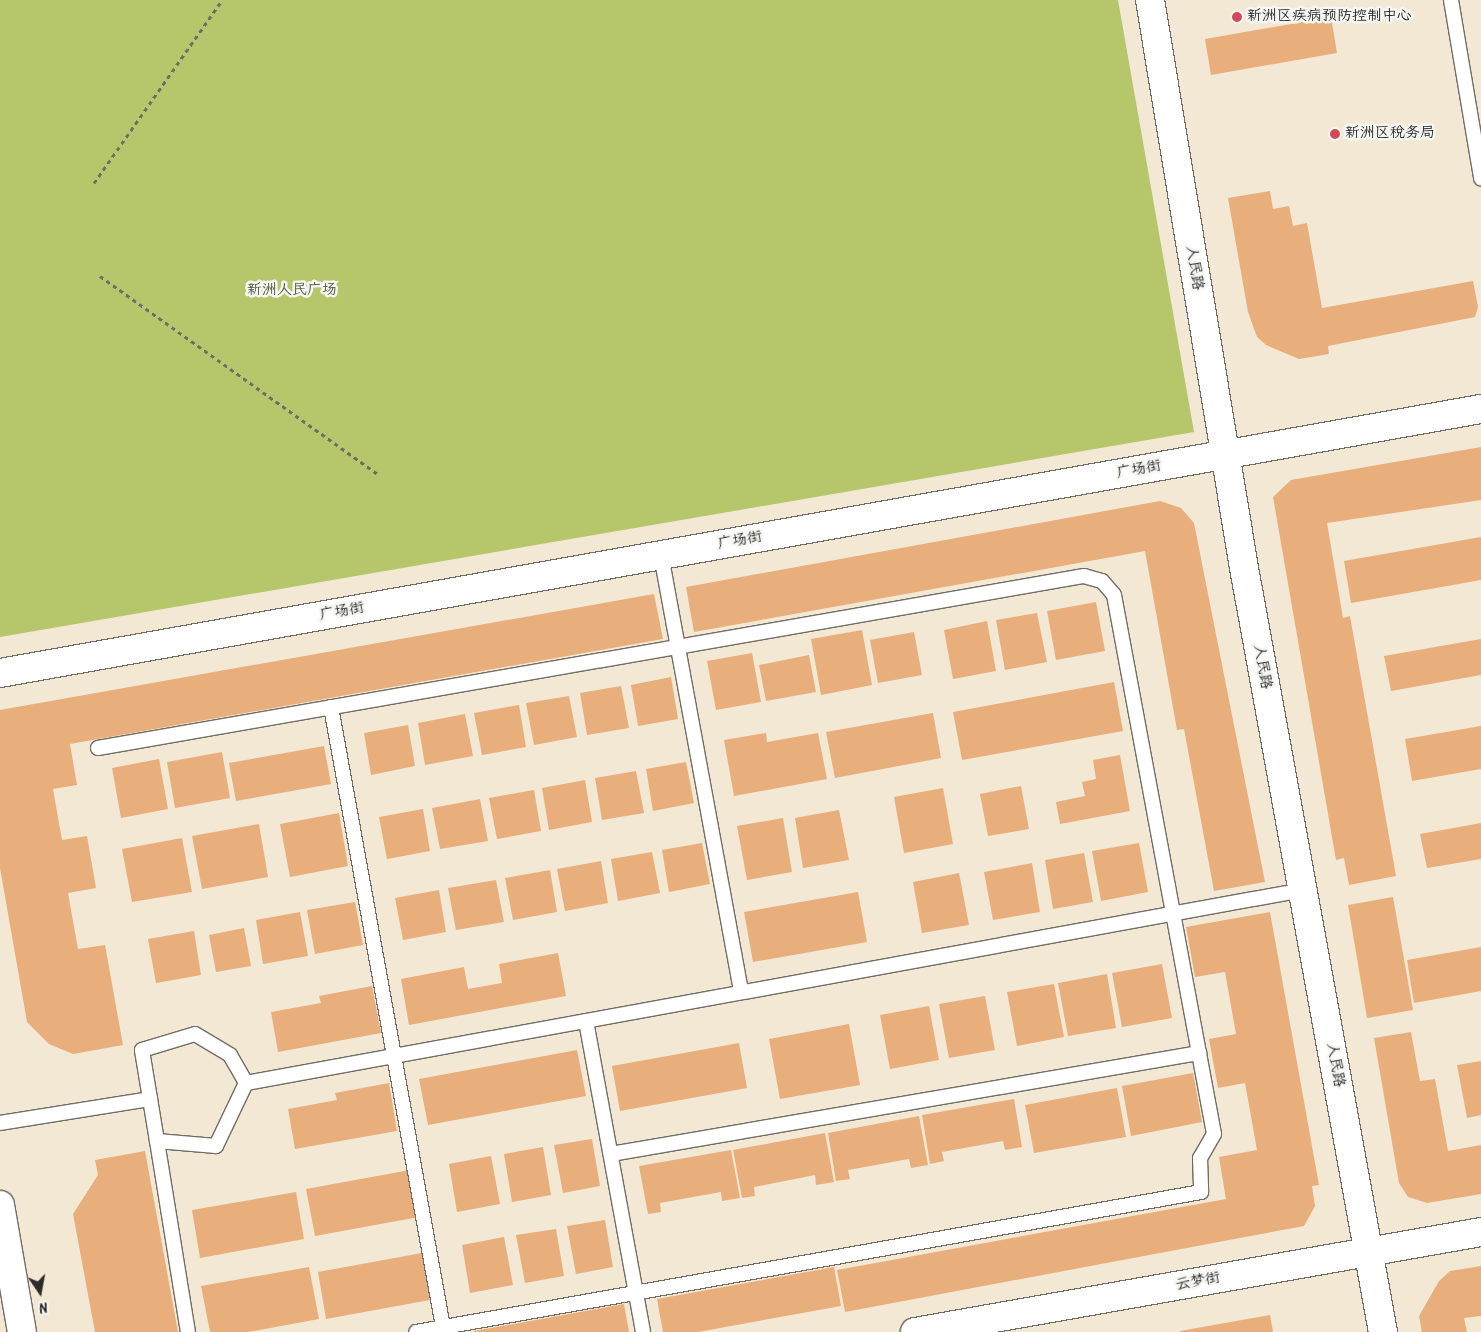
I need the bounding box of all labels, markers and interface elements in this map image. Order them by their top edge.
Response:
place label: 新洲区疾病预防控制中心 [1247,8,1412,26]
marker: 新洲区疾病预防控制中心 [1231,11,1243,23]
place label: 新洲区税务局 [1345,125,1435,143]
marker: 新洲区税务局 [1329,128,1341,140]
street label: 人民路 [1182,244,1206,292]
park label: 新洲人民广场 [247,282,337,300]
street label: 广场街 [1115,457,1163,483]
street label: 广场街 [716,528,764,554]
street label: 广场街 [318,599,366,625]
street label: 人民路 [1249,643,1275,691]
street label: 人民路 [1322,1041,1348,1089]
north arrow [15,1267,65,1317]
street label: 云梦街 [1174,1269,1222,1295]
text: N [37,1295,50,1318]

